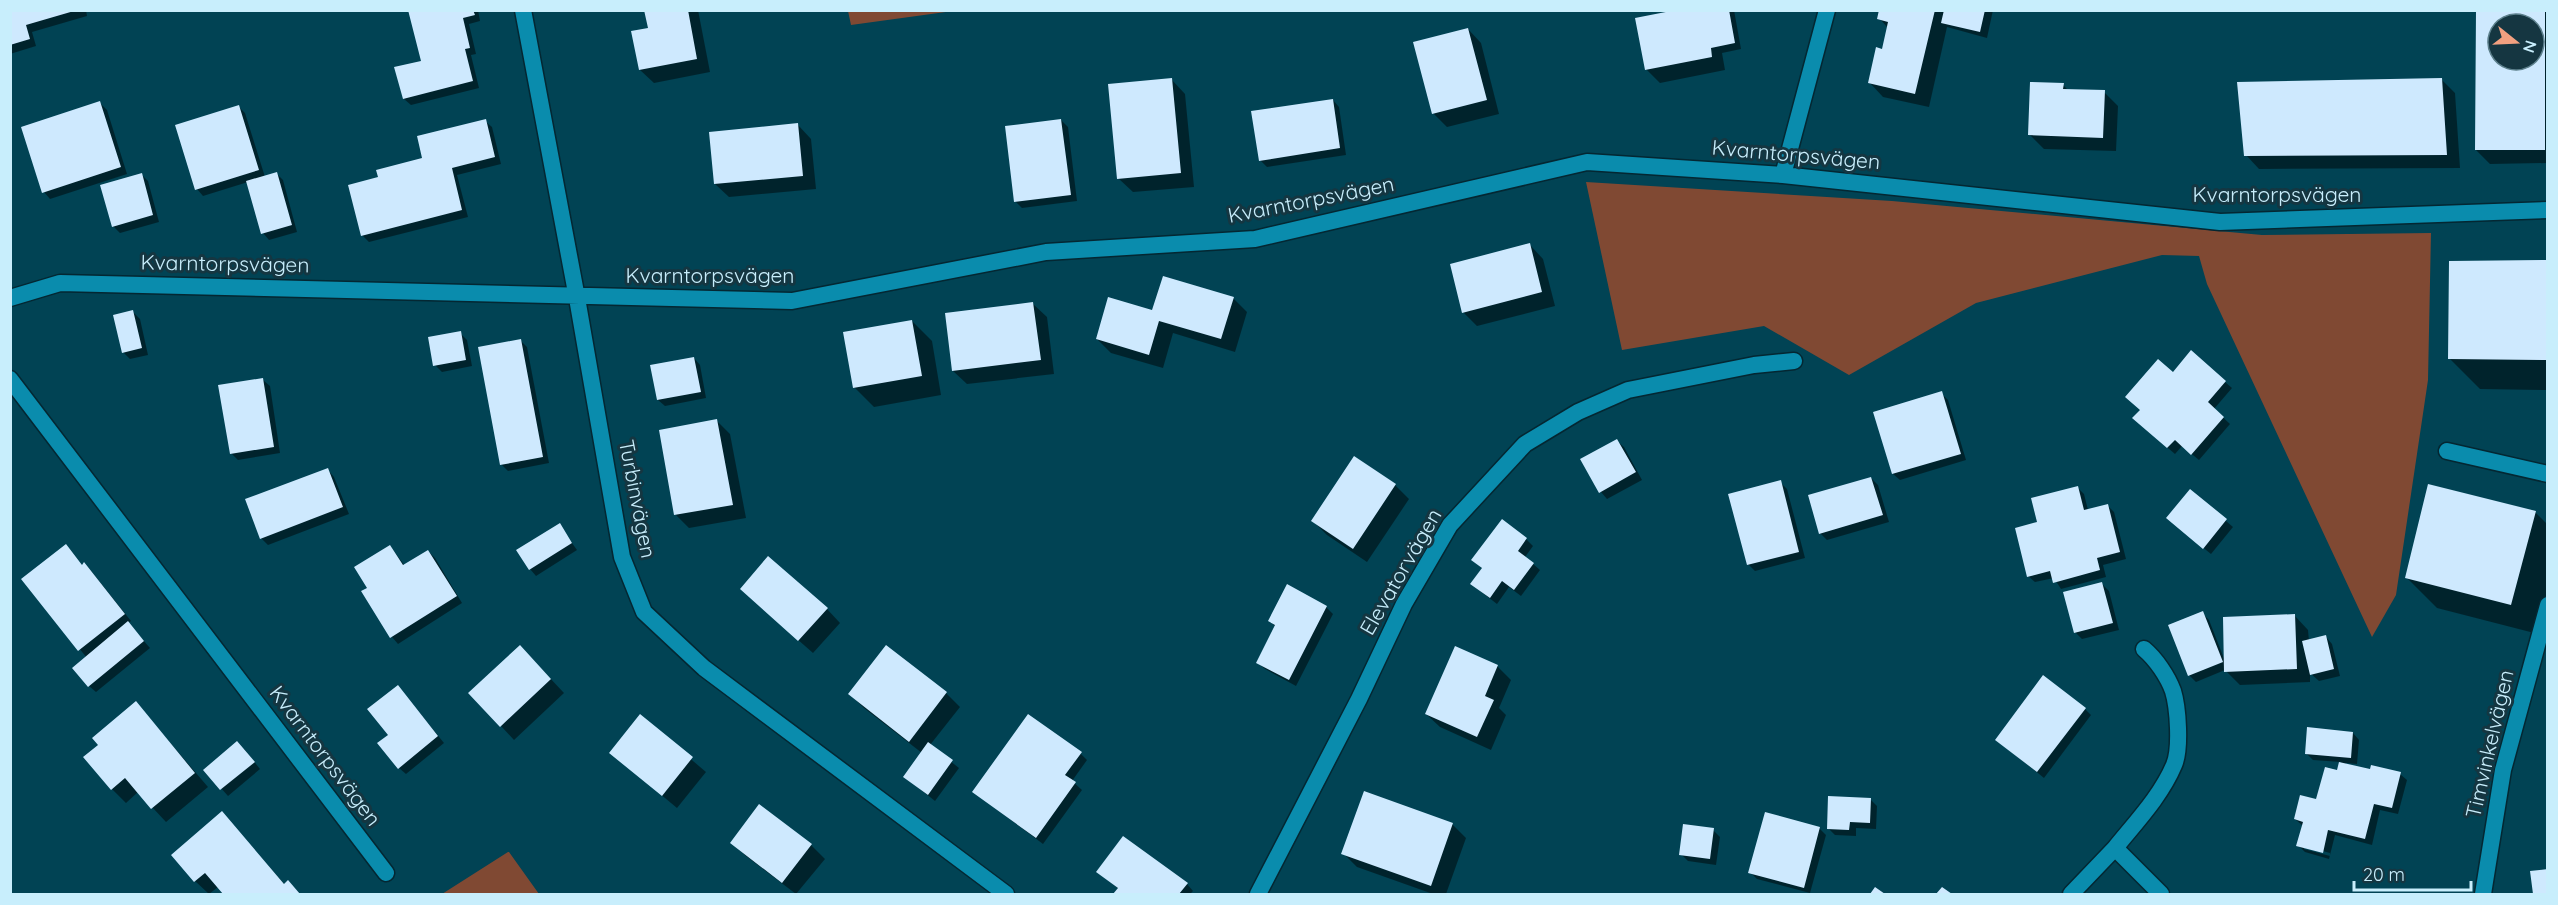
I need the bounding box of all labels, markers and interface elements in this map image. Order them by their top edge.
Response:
north arrow [2486,12,2546,72]
text: N [2519,38,2542,55]
street label: Kvarntorpsvägen [1711,134,1881,174]
street label: Kvarntorpsvägen [1225,170,1396,228]
street label: Kvarntorpsvägen [2193,181,2361,207]
street label: Kvarntorpsvägen [140,249,310,277]
street label: Kvarntorpsvägen [626,262,794,288]
street label: Turbinvägen [614,437,662,560]
street label: Elevatorvägen [1354,504,1447,639]
street label: Timvinkelvägen [2459,667,2519,820]
street label: Kvarntorpsvägen [265,680,387,831]
scale bar [2354,854,2471,892]
text: 20 m [2363,863,2405,886]

